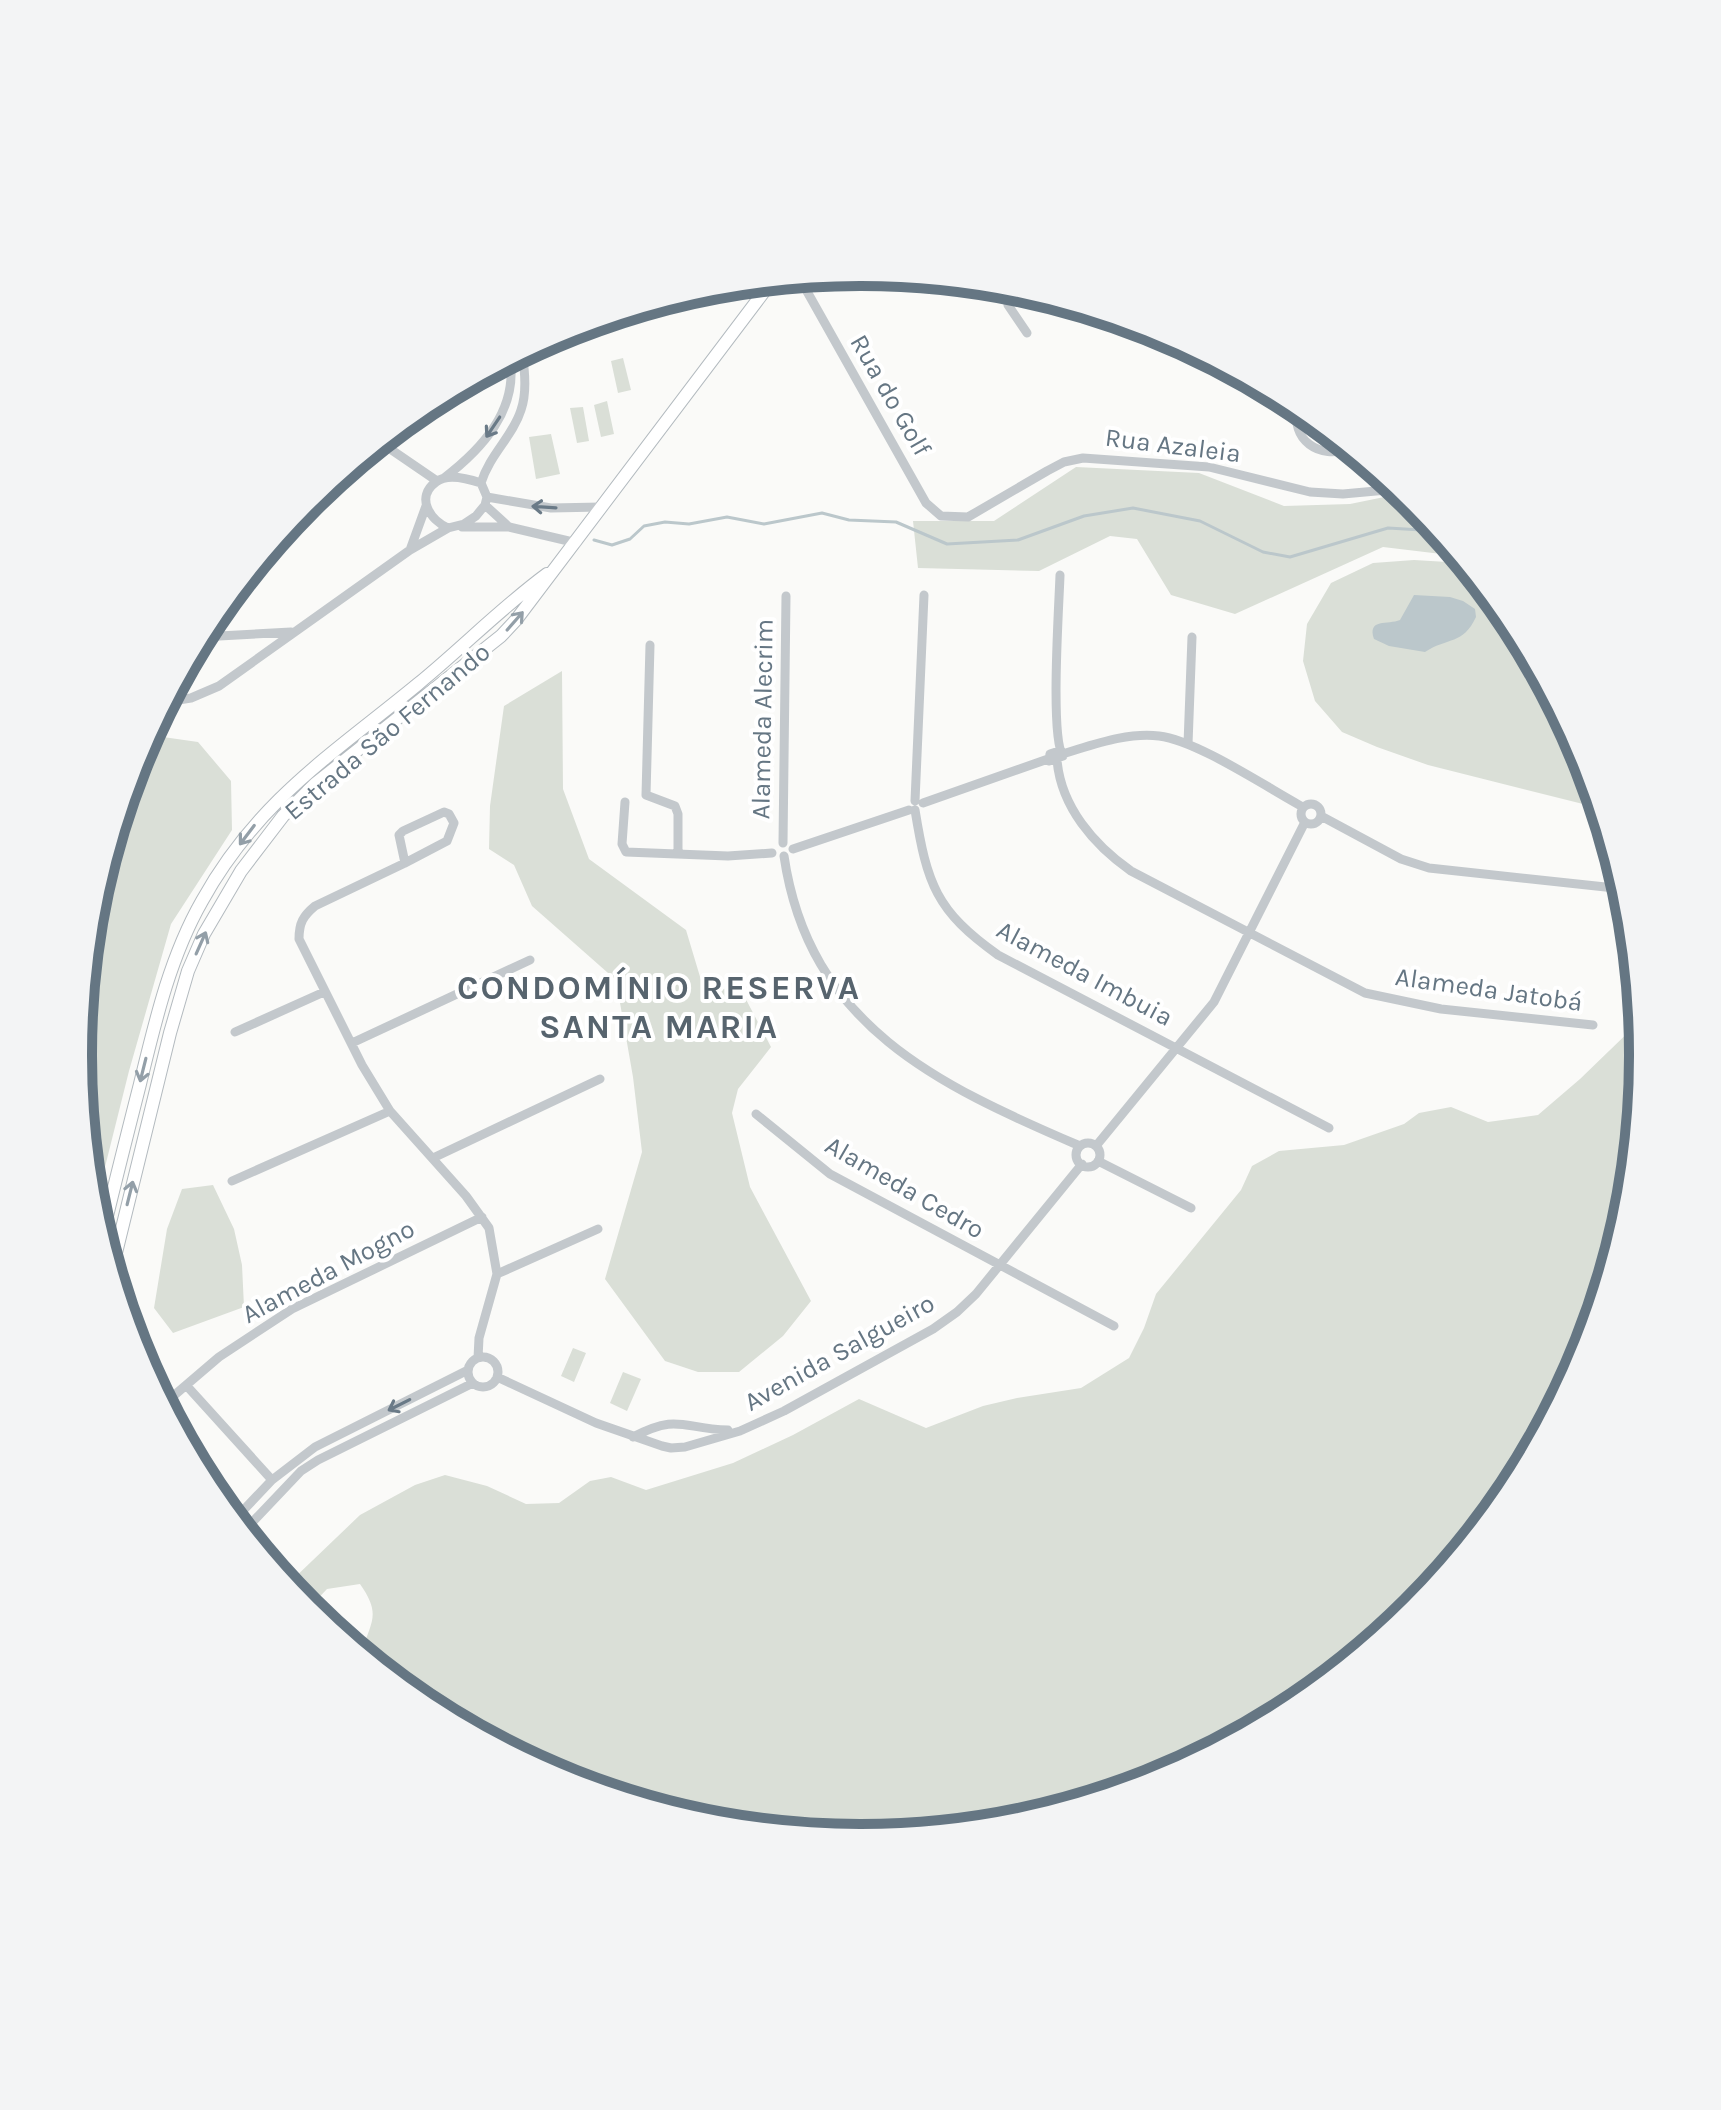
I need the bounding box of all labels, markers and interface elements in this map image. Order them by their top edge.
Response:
street label: Rua do Golf [843,329,938,462]
one-way arrow [485,415,502,437]
street label: Rua Azaleia [1103,422,1243,469]
one-way arrow [531,499,558,514]
one-way arrow [506,611,524,631]
street label: Alameda Alecrim [745,618,780,820]
street label: Estrada São Fernando [278,636,496,827]
one-way arrow [238,823,255,845]
street label: Alameda Imbuia [991,914,1178,1033]
one-way arrow [194,932,209,956]
street label: Alameda Jatobá [1393,961,1584,1018]
district label: CONDOMÍNIO RESERVA SANTA MARIA [457,966,861,1047]
one-way arrow [135,1057,150,1083]
street label: Alameda Cedro [820,1129,990,1245]
one-way arrow [124,1181,139,1207]
street label: Alameda Mogno [237,1213,420,1330]
street label: Avenida Salgueiro [739,1287,940,1418]
one-way arrow [387,1398,411,1414]

